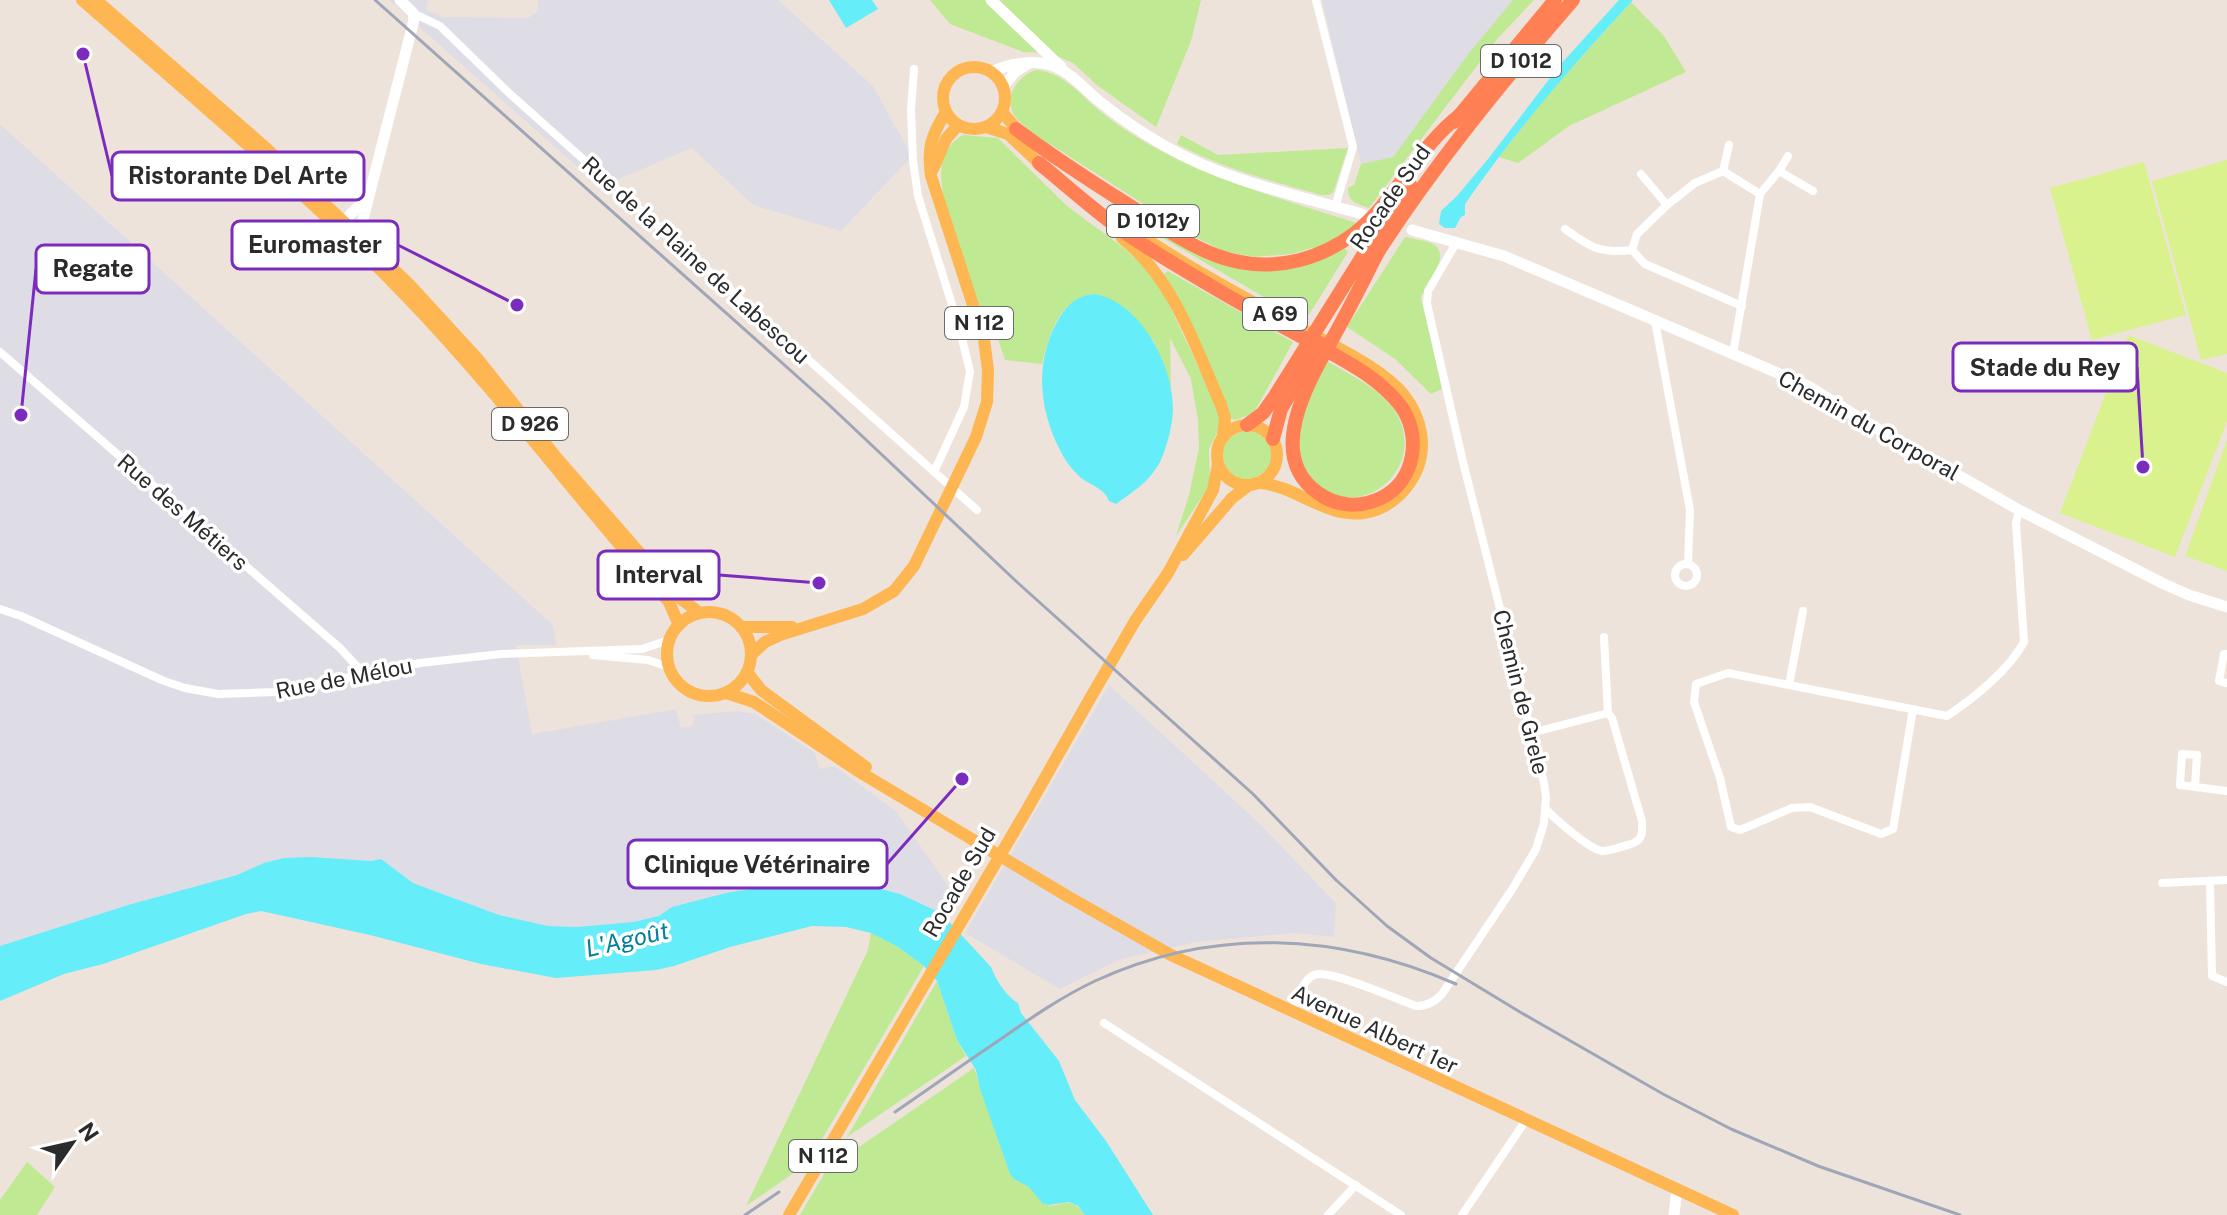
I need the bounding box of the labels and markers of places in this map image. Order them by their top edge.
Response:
callout: Ristorante Del Arte [112,152,364,200]
callout: Euromaster [232,221,398,269]
callout: Regate [36,245,149,293]
callout: Stade du Rey [1953,343,2137,391]
callout: Interval [598,551,719,599]
callout: Clinique Vétérinaire [628,840,887,888]

